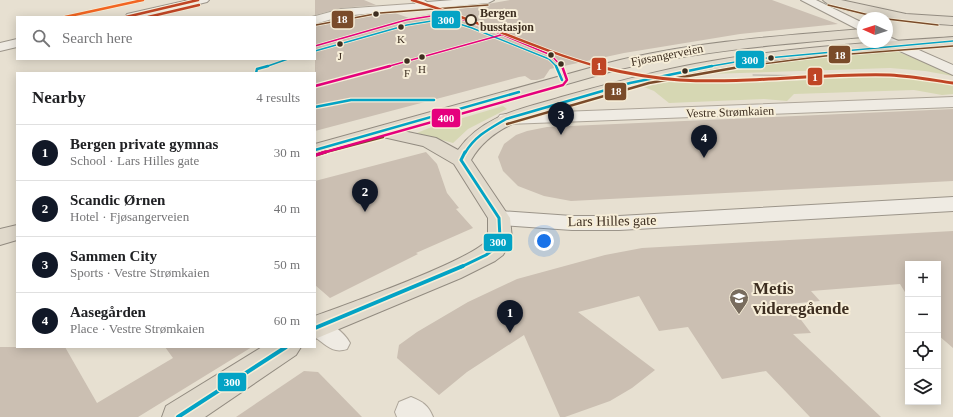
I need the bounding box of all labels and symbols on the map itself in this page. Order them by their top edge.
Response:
place label: Bergen busstasjon [480,6,534,34]
unlabelled marker [371,9,381,19]
line badge: 18 [331,10,354,29]
line badge: 300 [431,10,461,29]
north arrow [857,12,893,48]
text: 18 [337,13,348,25]
text: 300 [438,14,455,26]
marker: Bergen busstasjon [465,14,477,26]
marker: K [396,22,406,32]
place label: K [397,33,405,45]
marker: J [335,39,345,49]
street label: Fjøsangerveien [630,41,704,69]
line badge: 18 [828,45,851,64]
text: 18 [835,49,846,61]
place label: J [338,50,343,62]
unlabelled marker [546,50,556,60]
line badge: 300 [735,50,765,69]
marker: H [417,52,427,62]
unlabelled marker [766,53,776,63]
text: 300 [742,54,759,66]
marker: F [402,56,412,66]
line badge: 1 [591,57,607,76]
unlabelled marker [556,59,566,69]
text: 1 [596,60,602,72]
place label: H [418,63,426,75]
unlabelled marker [680,66,690,76]
place label: F [404,67,410,79]
line badge: 1 [807,67,823,86]
text: 1 [812,71,818,83]
line badge: 18 [604,82,627,101]
text: 18 [611,85,622,97]
pin: 3 [548,102,574,135]
street label: Vestre Strømkaien [686,103,774,121]
line badge: 400 [431,108,461,128]
text: 400 [438,112,455,124]
pin: 4 [691,125,717,158]
pin: 2 [352,179,378,212]
street label: Lars Hilles gate [568,213,656,229]
your location [534,231,554,251]
line badge: 300 [483,233,513,252]
text: 300 [490,236,507,248]
place label: Metis videregående [753,279,849,318]
school or university icon: Metis videregående [728,287,750,315]
pin: 1 [497,300,523,333]
line badge: 300 [217,372,247,392]
text: 300 [224,376,241,388]

